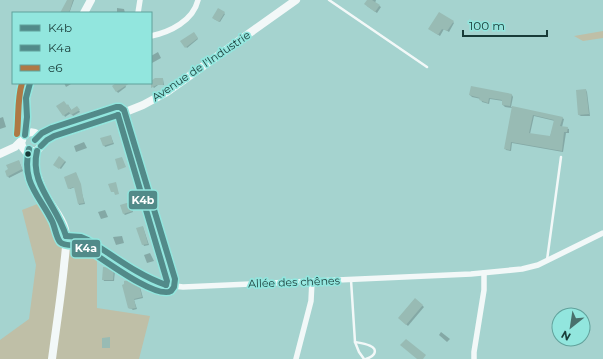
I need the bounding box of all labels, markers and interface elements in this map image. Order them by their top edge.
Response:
legend [12,12,152,84]
scale bar [463,12,547,38]
text: 100 m [469,18,505,33]
text: K4b [48,20,72,35]
street label: Avenue de l'Industrie [149,28,253,104]
text: K4a [48,40,71,55]
text: e6 [48,60,63,75]
unlabelled marker [23,149,33,159]
line badge: K4b [128,190,158,210]
text: K4b [132,193,155,207]
line badge: K4a [71,239,101,258]
text: K4a [75,241,97,255]
street label: Allée des chênes [248,273,341,291]
north arrow [551,307,591,347]
text: N [559,327,573,344]

